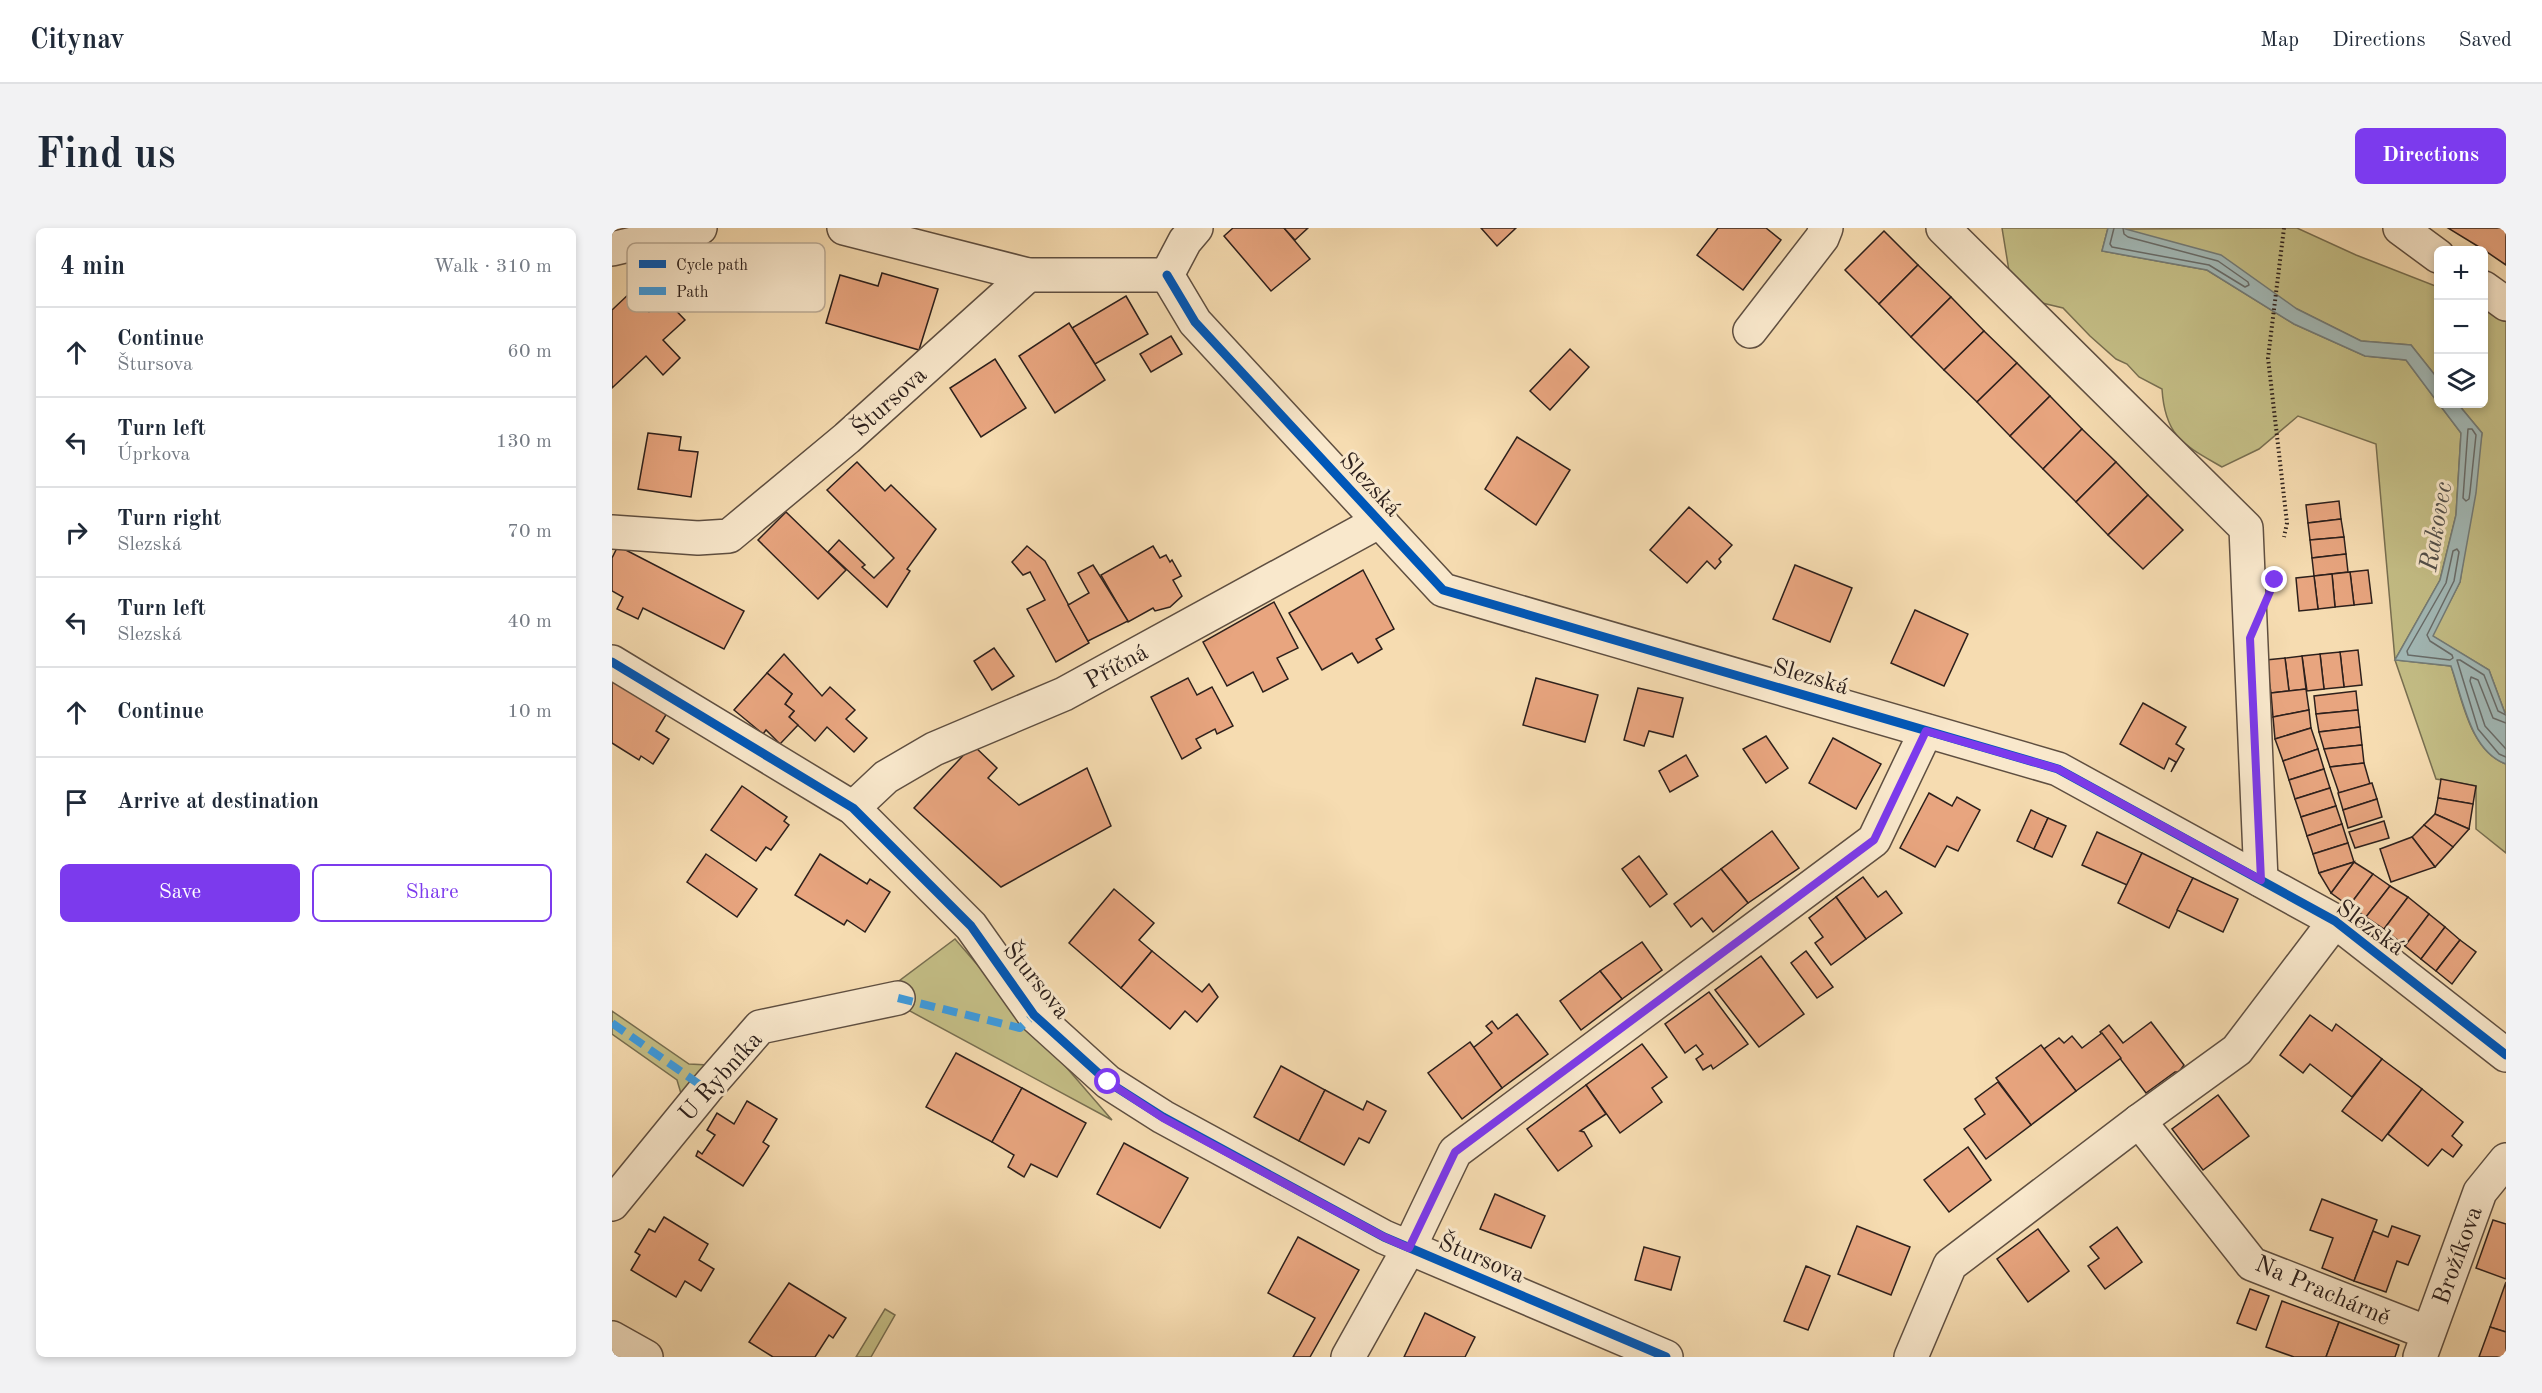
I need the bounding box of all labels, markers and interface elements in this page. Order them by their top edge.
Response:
text: Citynav [30,27,125,55]
text: Map [2260,30,2299,51]
text: Directions [2332,30,2426,51]
text: Saved [2459,30,2512,51]
button: Directions [2355,128,2506,184]
text: Find us [36,135,175,177]
legend [627,243,825,312]
map controls [2434,246,2488,408]
button: + [2434,246,2488,300]
text: 4 min [60,254,125,280]
text: Walk · 310 m [433,257,552,277]
text: Cycle path [676,258,748,274]
text: Path [676,285,709,301]
button: − [2434,300,2488,354]
text: Continue [117,328,204,350]
icon: ahead [60,336,93,369]
text: 60 m [507,342,552,362]
button: layers [2434,354,2488,408]
text: Štursova [117,355,193,375]
street label: Štursova [845,359,932,442]
text: Turn left [117,418,206,440]
icon: left [60,426,93,459]
text: 130 m [496,432,552,452]
text: Úprkova [117,445,190,465]
street label: Slezská [1334,449,1405,522]
water label: Rakovec [2416,479,2458,574]
text: Turn right [117,508,221,530]
icon: right [60,516,93,549]
text: 70 m [507,522,552,542]
text: Slezská [117,535,182,555]
route end [2261,566,2287,592]
text: Turn left [117,598,206,620]
icon: left [60,606,93,639]
text: 40 m [507,612,552,632]
text: Slezská [117,625,182,645]
street label: Příčná [1081,641,1153,695]
street label: Slezská [1770,656,1851,700]
icon: ahead [60,696,93,729]
text: Continue [117,701,204,723]
text: 10 m [507,702,552,722]
icon: arrive [60,786,93,819]
text: Arrive at destination [117,791,319,813]
button: Save [60,864,300,922]
button: Share [312,864,552,922]
street label: Slezská [2331,896,2408,961]
street label: Štursova [997,935,1077,1024]
street label: U Rybníka [675,1028,768,1127]
route start [1094,1068,1120,1094]
street label: Brožíkova [2430,1203,2488,1308]
street label: Štursova [1435,1226,1530,1289]
street label: Na Prachárně [2251,1253,2393,1331]

